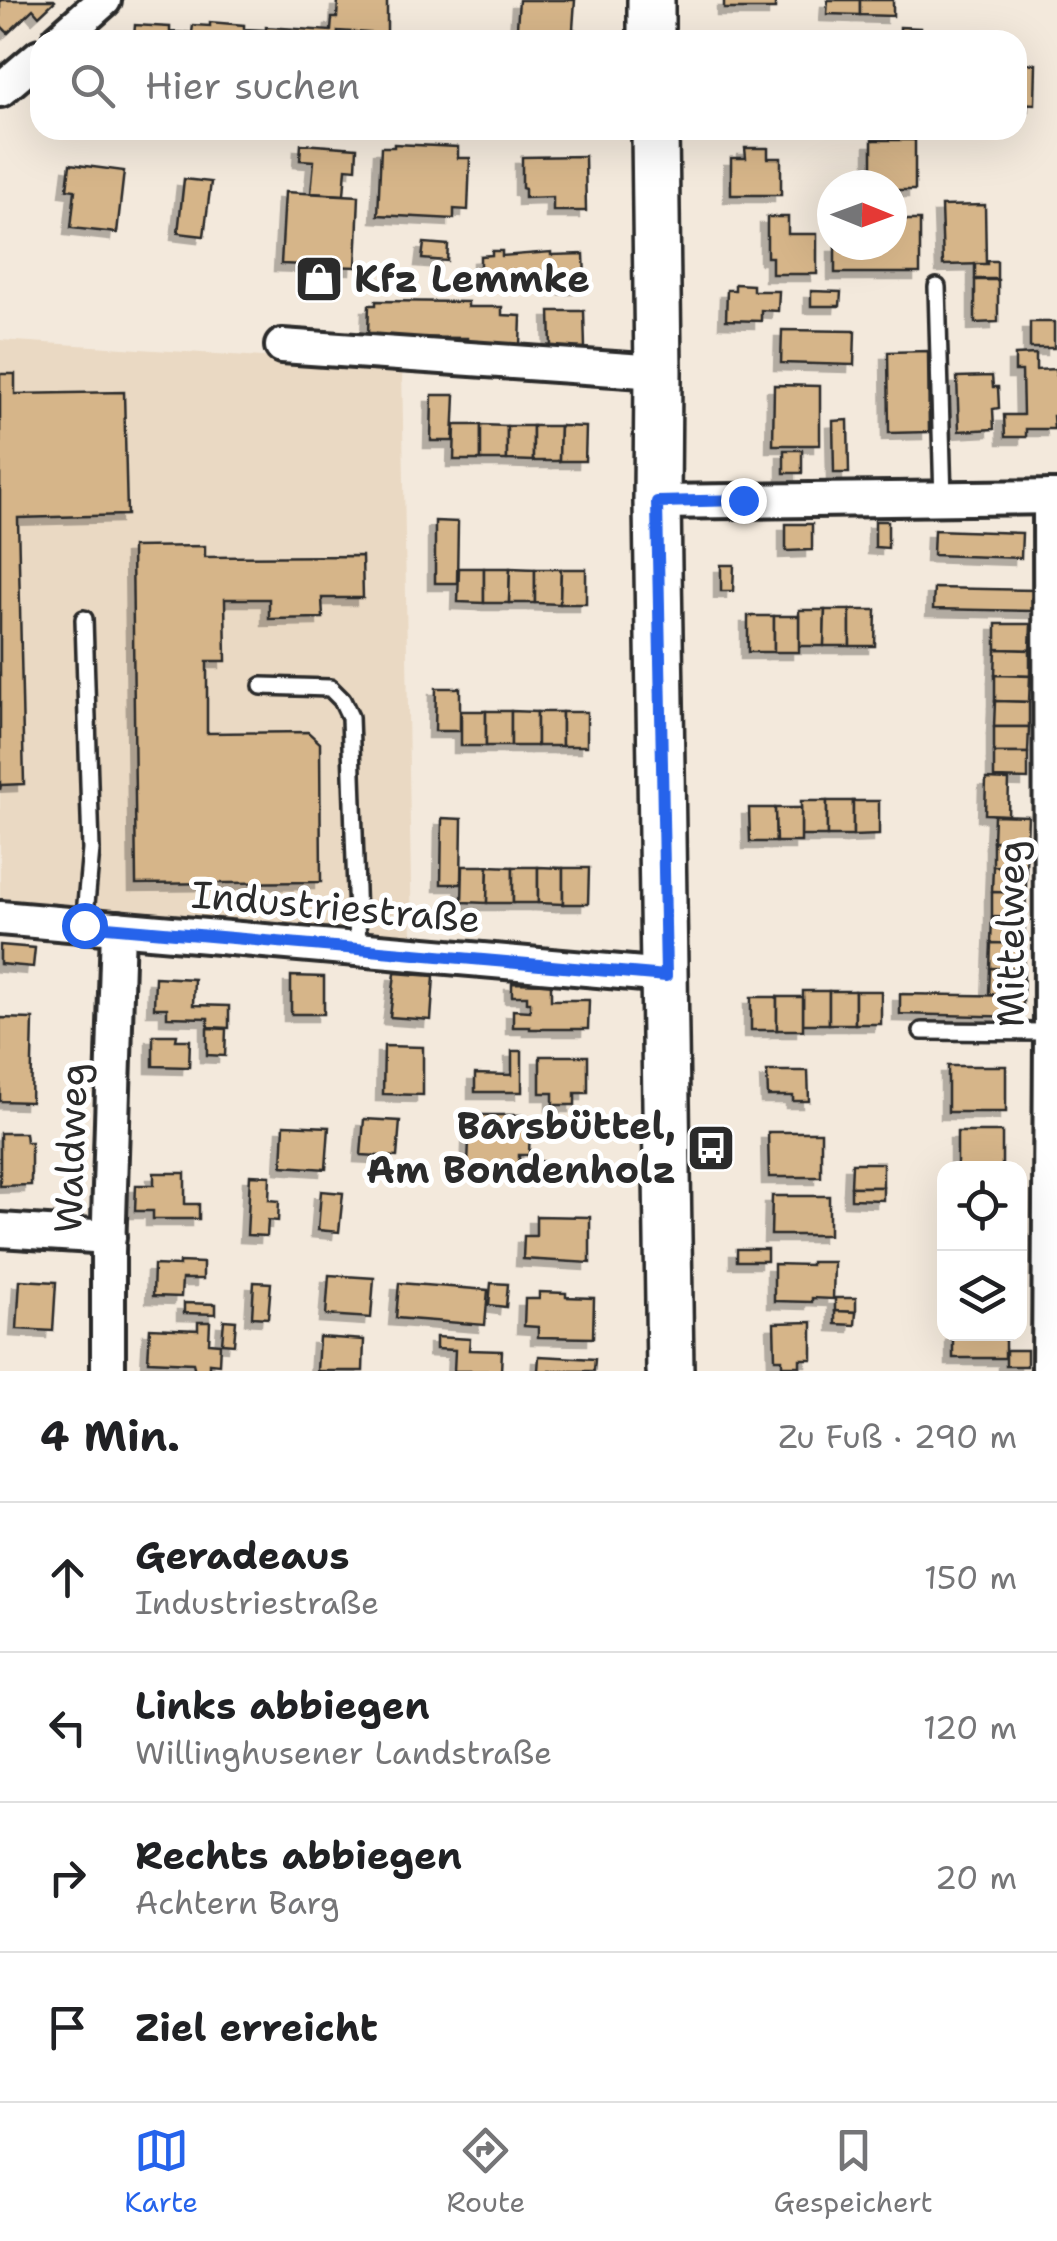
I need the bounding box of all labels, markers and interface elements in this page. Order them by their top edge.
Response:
search box [30,30,1027,140]
icon: search [65,58,120,113]
text: Hier suchen [145,60,360,111]
north arrow [817,170,907,260]
shop icon: Kfz Lemmke [293,253,345,305]
place label: Kfz Lemmke [354,253,590,304]
route end [721,478,767,524]
street label: Mittelweg [985,840,1036,1028]
street label: Industriestraße [189,868,483,945]
route start [62,903,108,949]
street label: Waldweg [42,1062,99,1234]
place label: Barsbüttel, Am Bondenholz [366,1100,676,1195]
bus stop icon: Barsbüttel, Am Bondenholz [685,1122,737,1174]
map controls [937,1161,1027,1341]
button: locate [937,1161,1027,1251]
button: layers [937,1251,1027,1341]
text: 4 Min. [40,1408,180,1464]
text: Zu Fuß · 290 m [778,1415,1017,1458]
text: Geradeaus [135,1530,350,1581]
icon: ahead [40,1550,95,1605]
text: 150 m [924,1556,1017,1599]
text: Industriestraße [135,1581,379,1624]
text: Links abbiegen [135,1680,430,1731]
icon: left [40,1700,95,1755]
text: 120 m [923,1706,1017,1749]
text: Willinghusener Landstraße [135,1731,552,1774]
text: Rechts abbiegen [135,1830,462,1881]
icon: right [40,1850,95,1905]
text: 20 m [935,1856,1017,1899]
text: Achtern Barg [135,1881,340,1924]
icon: arrive [40,2000,95,2055]
text: Ziel erreicht [135,2002,378,2053]
tab: Karte [124,2123,198,2221]
tab: Route [446,2123,525,2221]
tab: Gespeichert [774,2123,933,2221]

